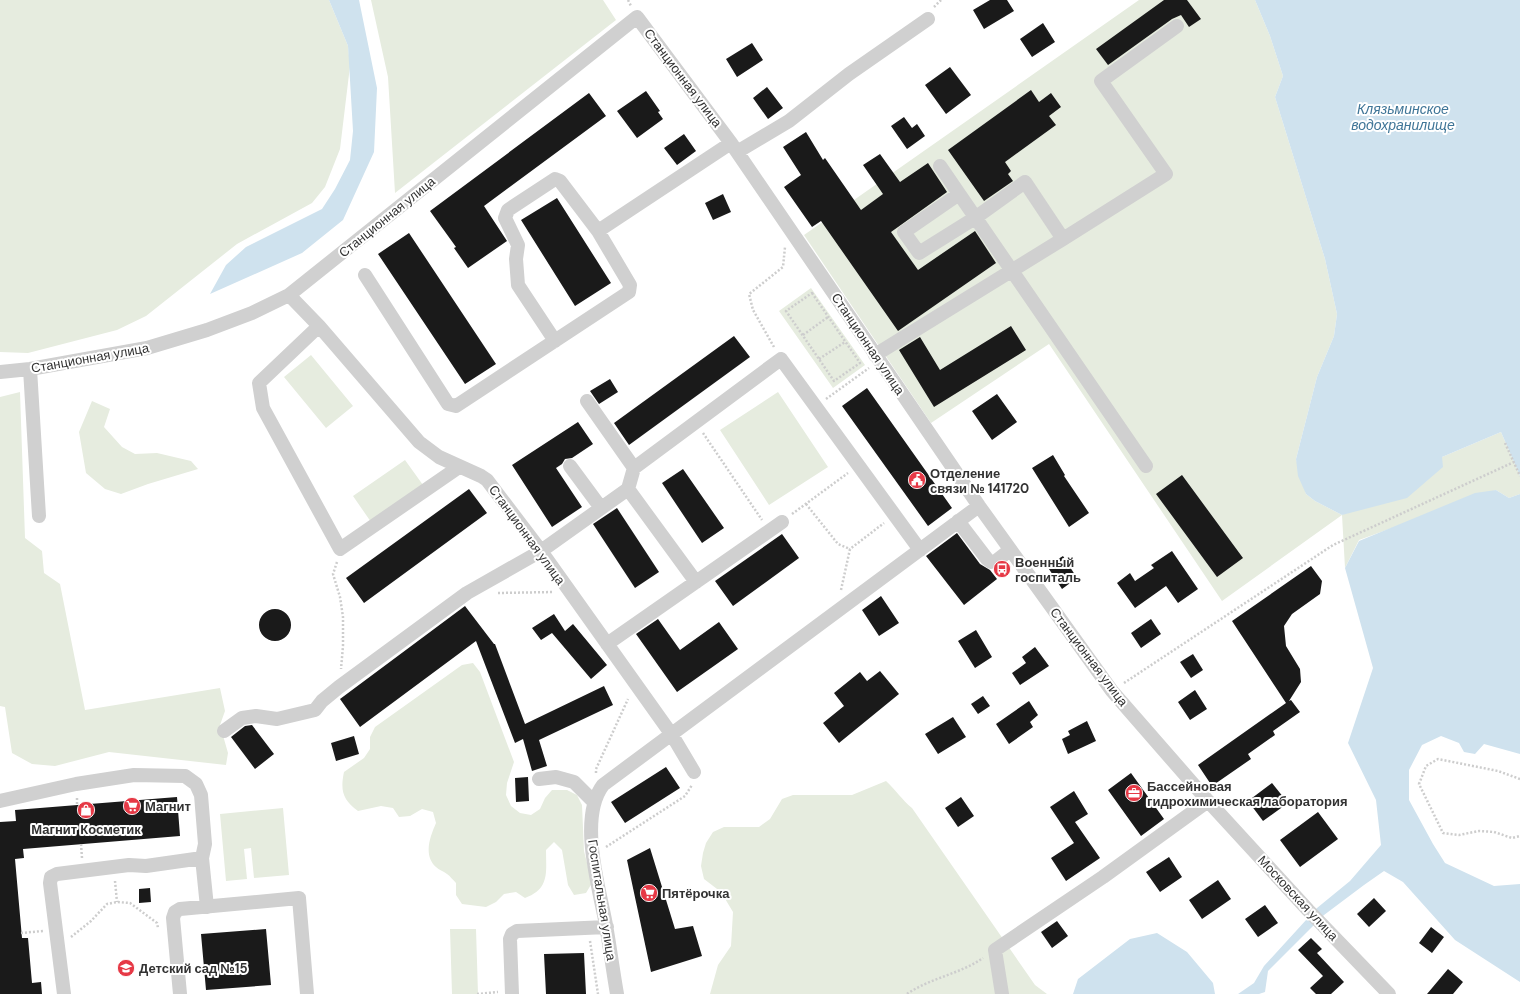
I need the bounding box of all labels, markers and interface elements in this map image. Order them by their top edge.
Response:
street label: Станционная улица [640,25,726,131]
water label: Клязьминское водохранилище [1351,100,1455,134]
street label: Станционная улица [335,172,439,261]
street label: Станционная улица [828,290,909,399]
street label: Станционная улица [30,339,151,377]
place label: Отделение связи № 141720 [930,465,1029,497]
public building icon: Отделение связи № 141720 [907,470,927,490]
street label: Станционная улица [485,482,569,589]
place label: Военный госпиталь [1015,554,1081,586]
bus stop icon: Военный госпиталь [992,559,1012,579]
street label: Станционная улица [1046,604,1132,710]
place label: Бассейновая гидрохимическая лаборатория [1147,778,1348,810]
office icon: Бассейновая гидрохимическая лаборатория [1124,783,1144,803]
supermarket icon: Магнит [122,796,142,816]
place label: Магнит [145,798,191,815]
shop icon: Магнит Косметик [76,800,96,820]
place label: Магнит Косметик [31,821,141,838]
street label: Госпитальная улица [584,838,620,962]
street label: Московская улица [1254,852,1342,945]
supermarket icon: Пятёрочка [639,883,659,903]
place label: Пятёрочка [662,885,730,902]
school or university icon: Детский сад №15 [116,958,136,978]
place label: Детский сад №15 [139,960,248,977]

